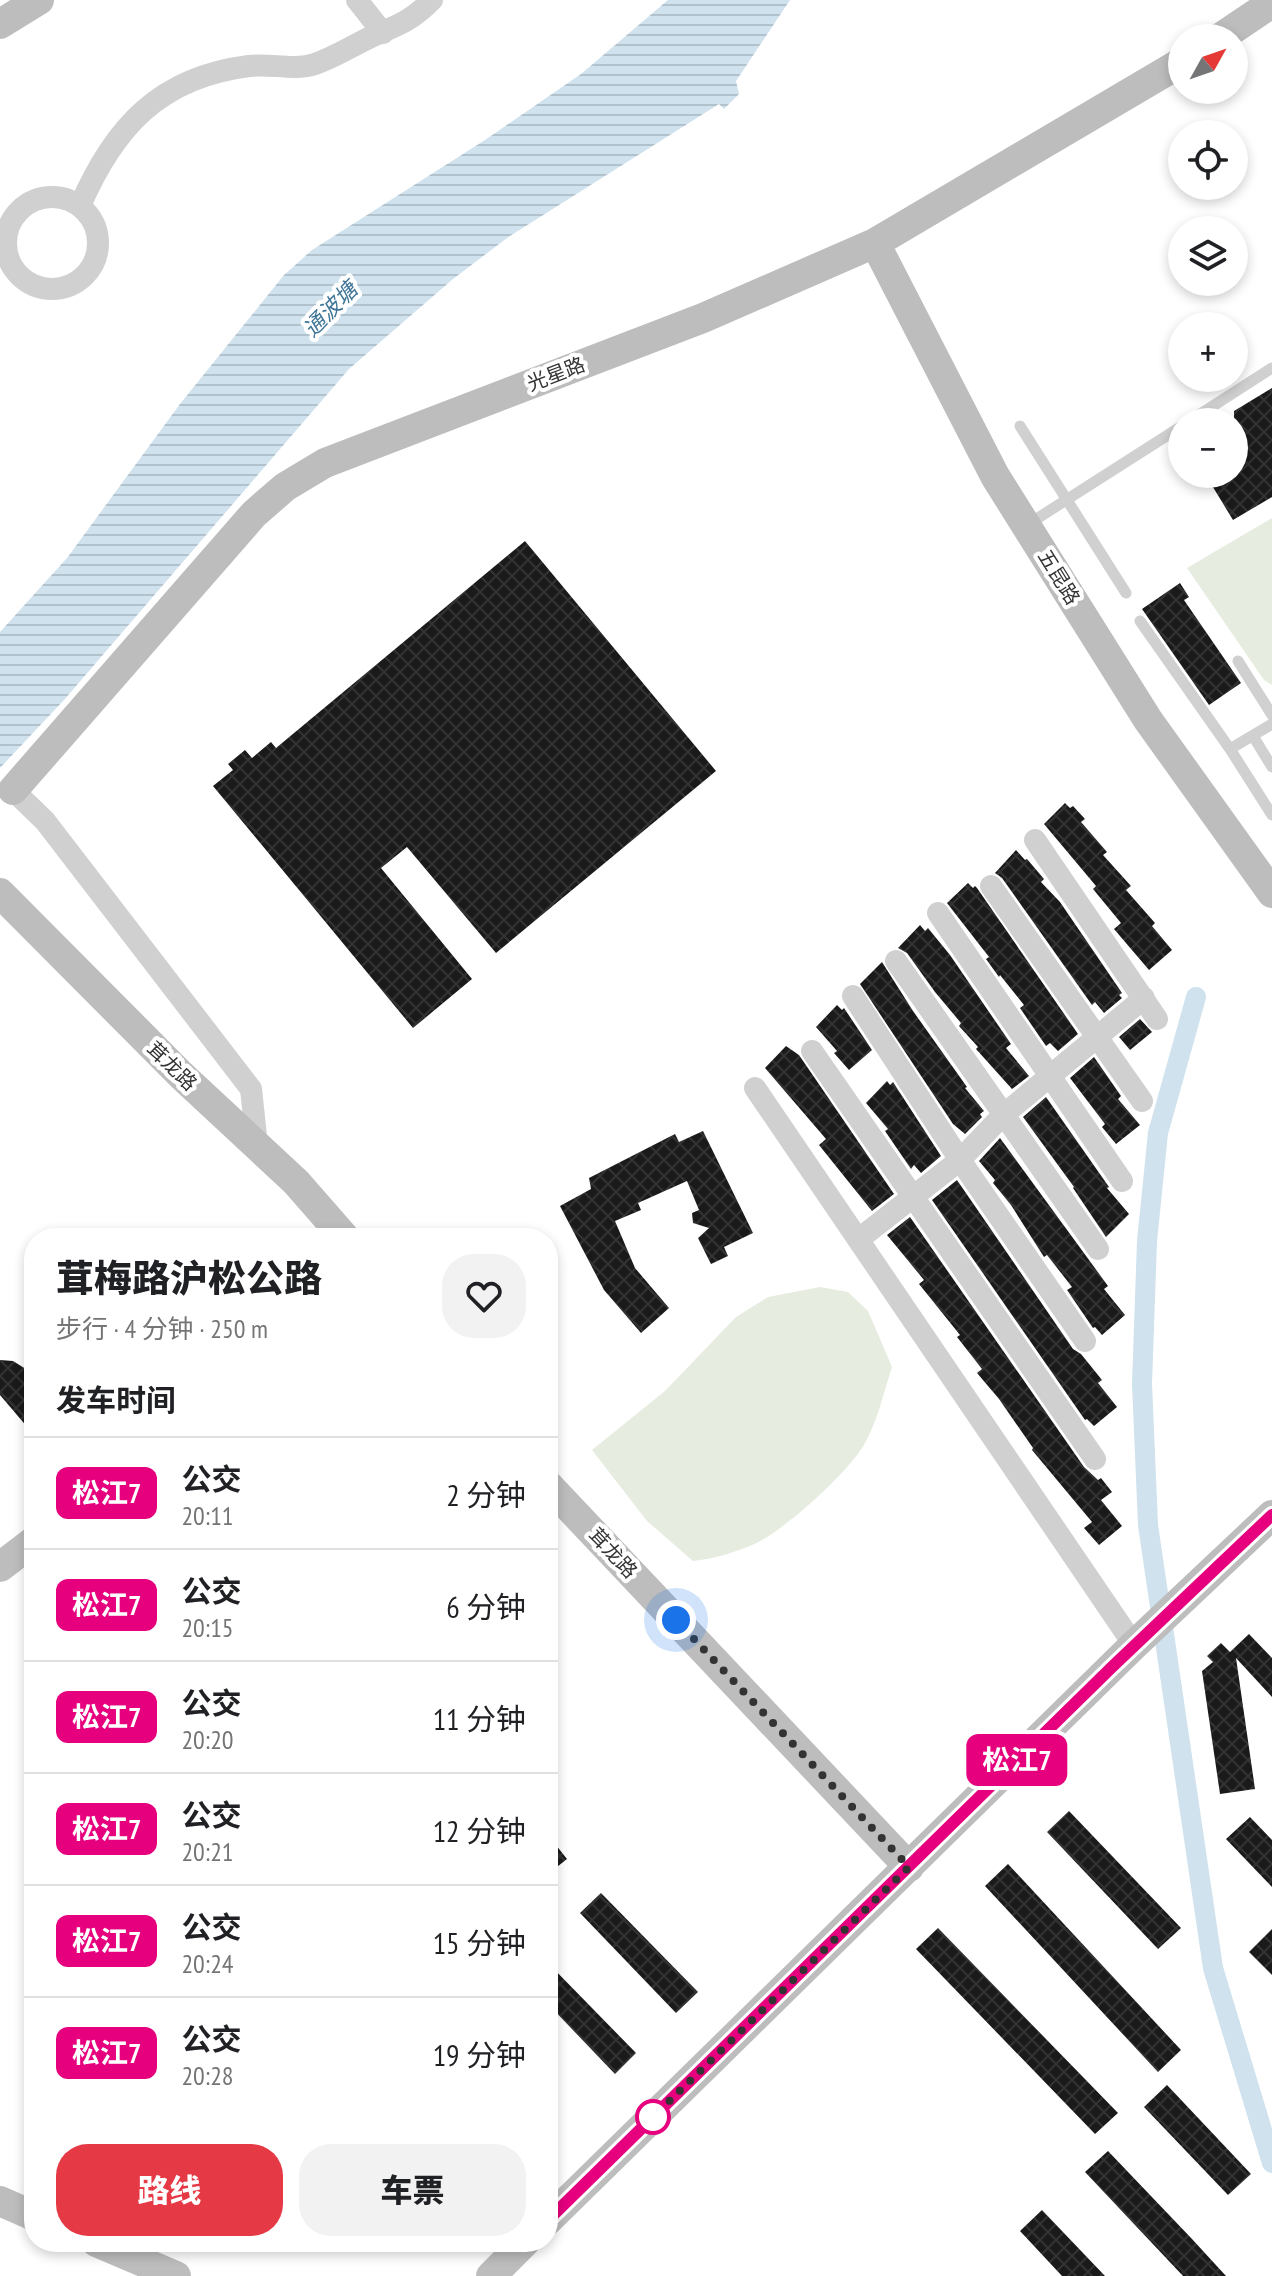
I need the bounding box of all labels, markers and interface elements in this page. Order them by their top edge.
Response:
north arrow [1168,24,1248,104]
map controls [1168,24,1248,488]
button: locate [1168,120,1248,200]
button: layers [1168,216,1248,296]
water label: 通波塘 [297,273,366,342]
button: + [1168,312,1248,392]
street label: 光星路 [523,351,589,397]
button: − [1168,408,1248,488]
street label: 五昆路 [1032,545,1086,609]
street label: 茸龙路 [141,1036,203,1096]
text: 茸梅路沪松公路 [56,1253,322,1302]
button: heart [442,1254,526,1338]
text: 步行 · 4 分钟 · 250 m [56,1312,268,1345]
text: 发车时间 [56,1380,176,1419]
text: 公交 [181,1459,241,1498]
text: 松江7 [72,1474,141,1511]
text: 2 分钟 [446,1475,526,1514]
text: 20:11 [181,1499,234,1532]
street label: 茸龙路 [583,1522,643,1584]
text: 公交 [181,1571,241,1610]
text: 松江7 [72,1586,141,1623]
text: 6 分钟 [446,1587,526,1626]
your location [656,1600,696,1640]
text: 20:15 [181,1611,234,1644]
text: 公交 [181,1683,241,1722]
text: 松江7 [72,1698,141,1735]
text: 11 分钟 [433,1699,526,1738]
text: 20:20 [181,1723,234,1756]
line badge: 松江7 [971,1734,1063,1786]
text: 松江7 [982,1741,1052,1778]
text: 公交 [181,1795,241,1834]
text: 松江7 [72,1810,141,1847]
text: 12 分钟 [433,1811,526,1850]
text: 20:21 [181,1835,234,1868]
text: 公交 [181,1907,241,1946]
text: 松江7 [72,1922,141,1959]
text: 15 分钟 [433,1923,526,1962]
text: 20:24 [181,1947,234,1980]
text: 公交 [181,2019,241,2058]
text: 松江7 [72,2034,141,2071]
text: 19 分钟 [433,2035,526,2074]
text: 20:28 [181,2059,234,2092]
unlabelled marker [636,2100,670,2134]
button: 路线 [56,2144,283,2236]
button: 车票 [299,2144,526,2236]

